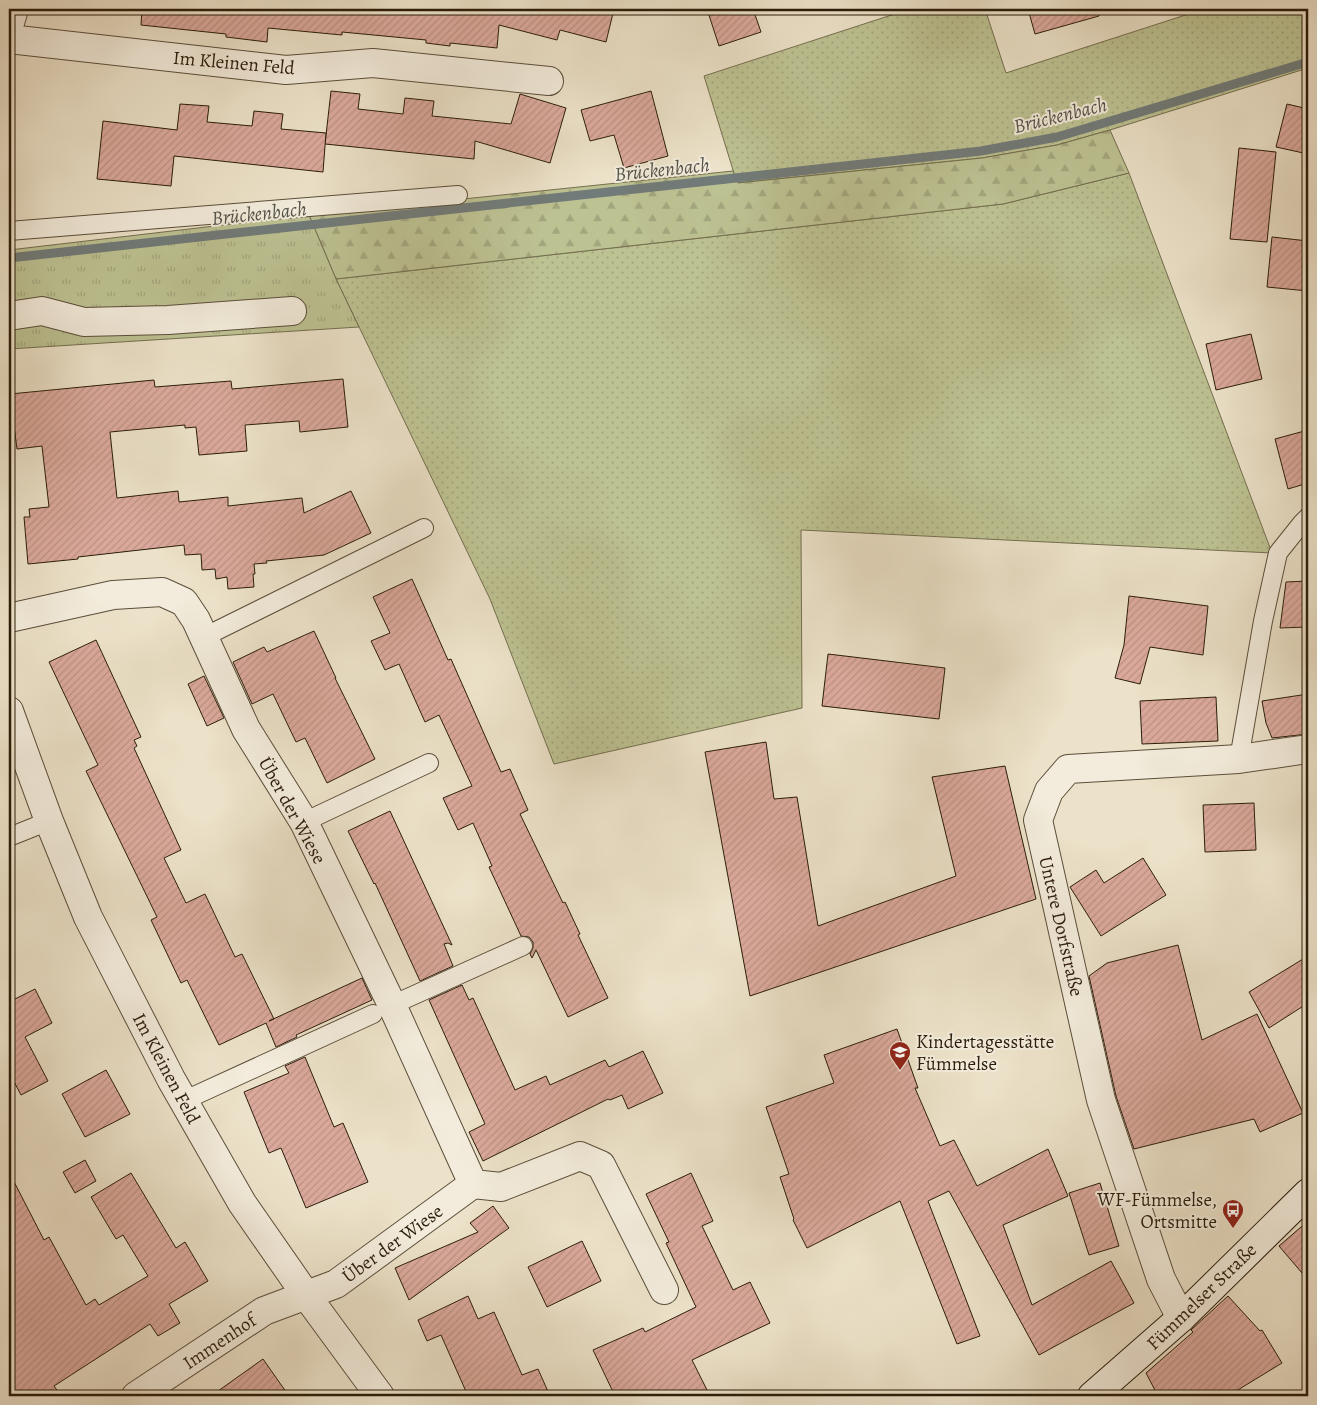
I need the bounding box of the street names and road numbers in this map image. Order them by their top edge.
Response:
street label: Im Kleinen Feld [172,45,297,81]
street label: Über der Wiese [252,752,332,869]
street label: Untere Dorfstraße [1032,854,1090,999]
street label: Im Kleinen Feld [126,1009,207,1129]
street label: Über der Wiese [337,1198,448,1289]
street label: Fümmelser Straße [1141,1237,1263,1356]
street label: Immenhof [178,1306,264,1376]

